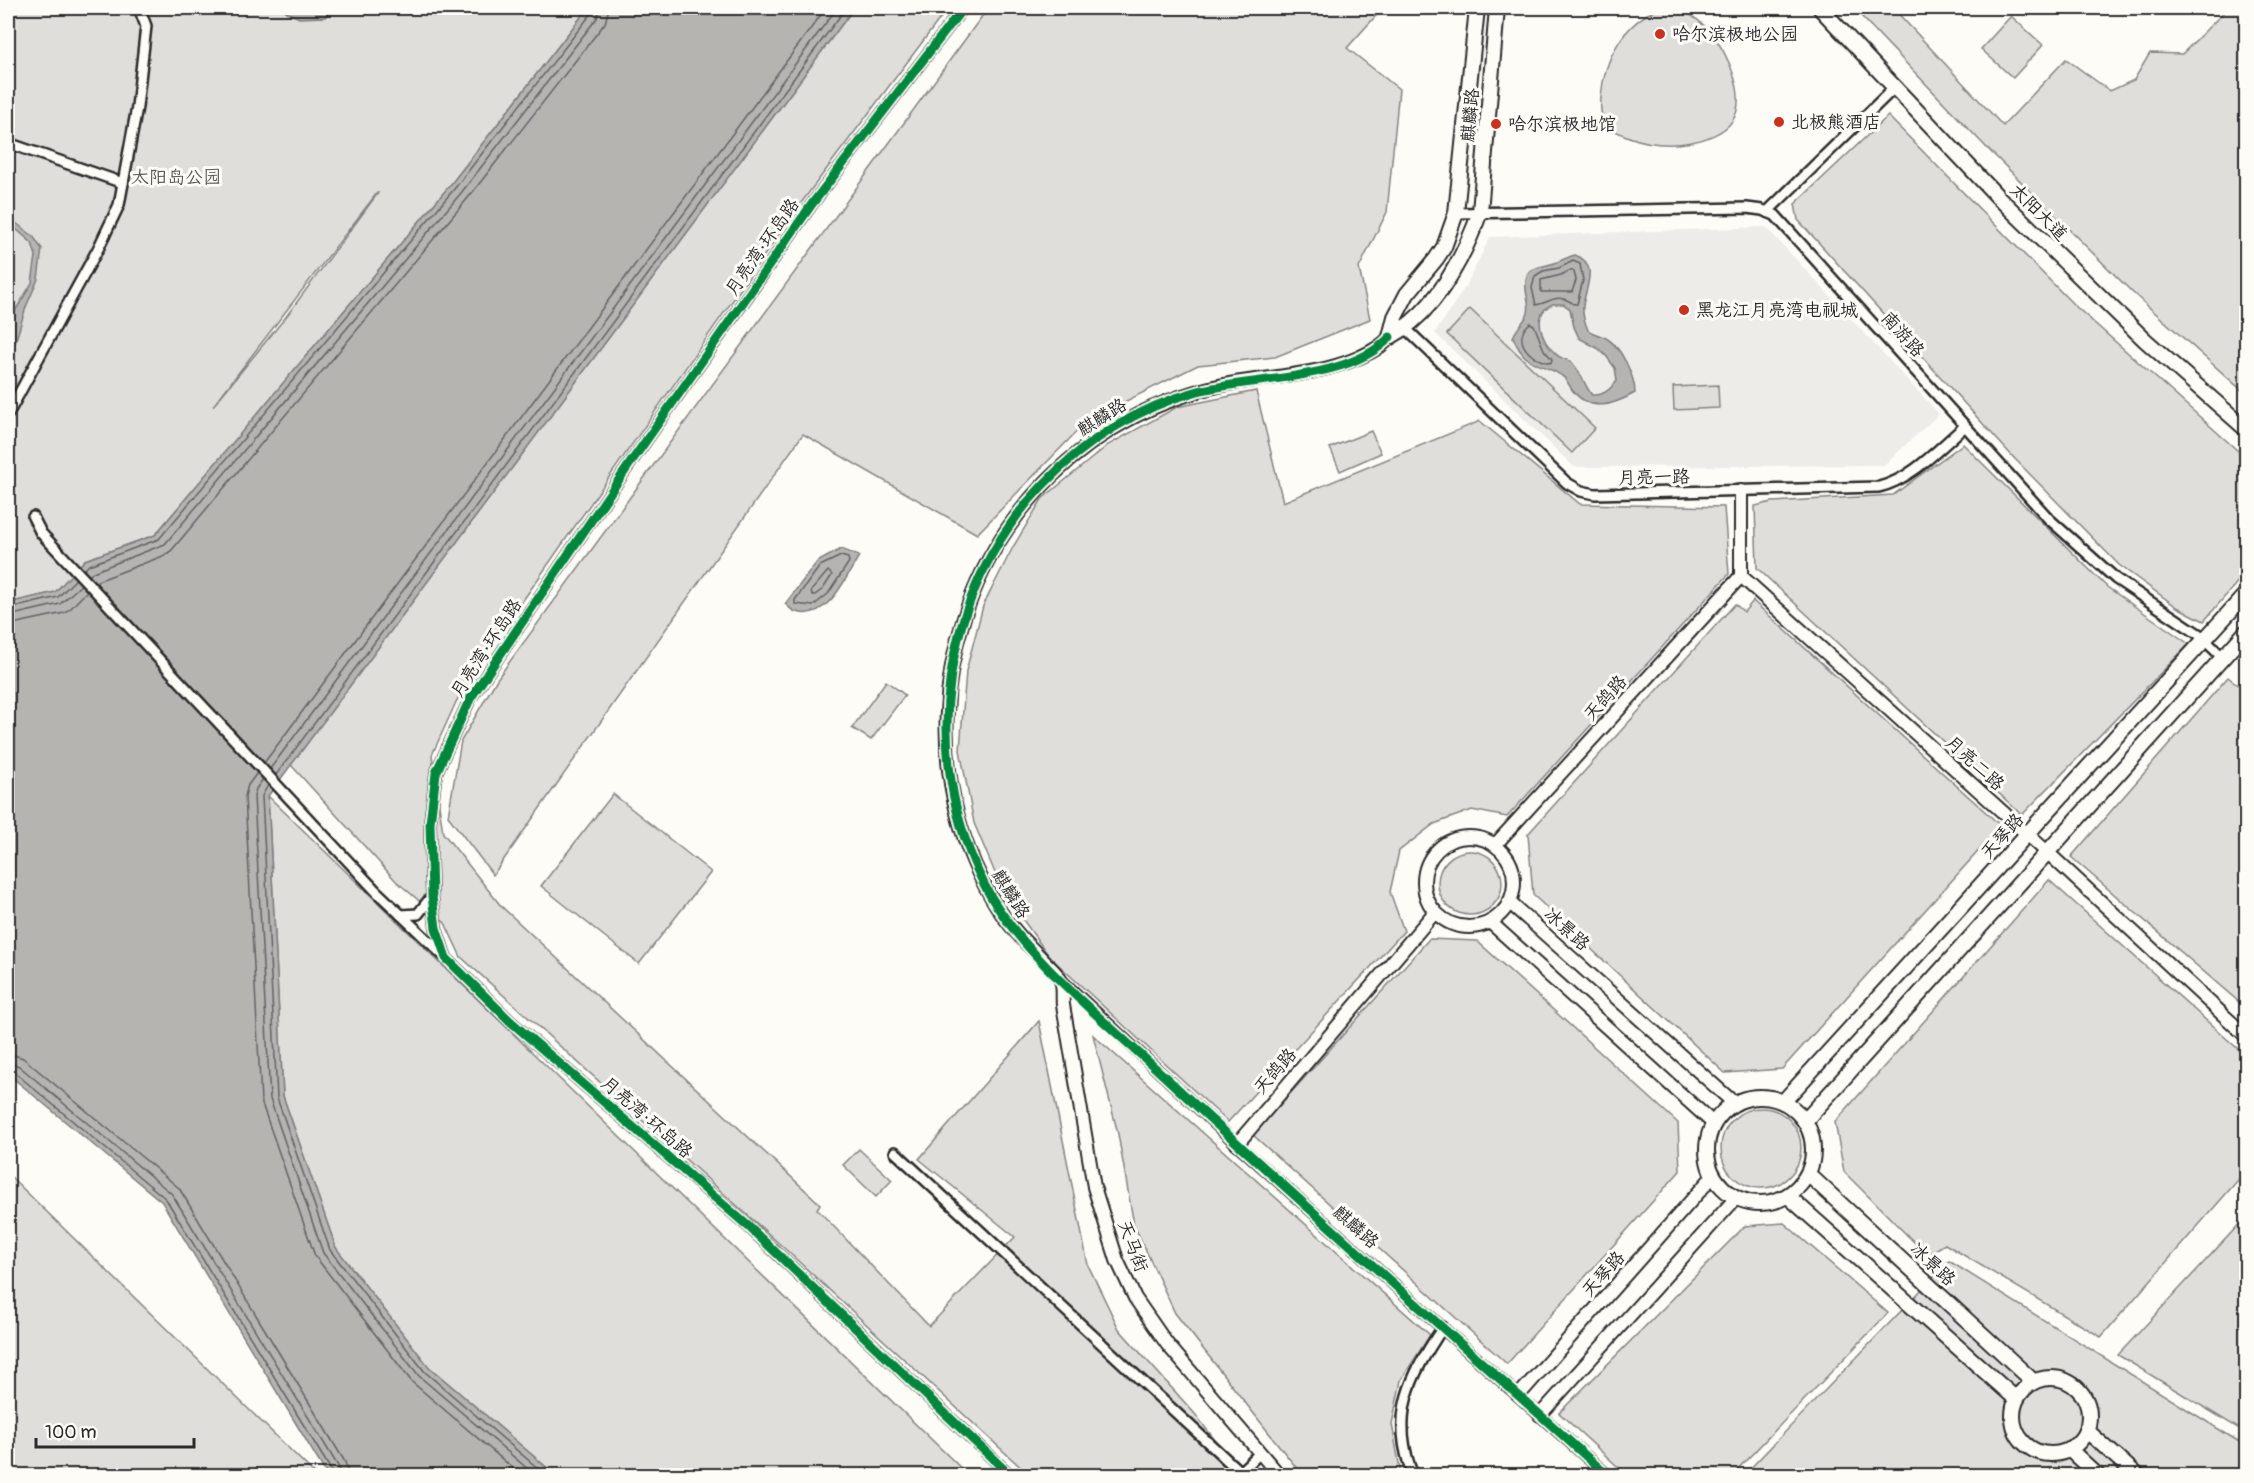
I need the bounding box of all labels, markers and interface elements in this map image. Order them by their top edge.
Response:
place label: 哈尔滨极地公园 [1672,23,1798,46]
marker: 哈尔滨极地公园 [1653,27,1667,41]
street label: 麒麟路 [1457,87,1484,143]
place label: 北极熊酒店 [1791,111,1881,134]
place label: 哈尔滨极地馆 [1508,113,1616,136]
marker: 北极熊酒店 [1772,115,1786,129]
marker: 哈尔滨极地馆 [1489,117,1503,131]
park label: 太阳岛公园 [131,166,221,189]
street label: 太阳大道 [2005,179,2072,246]
street label: 月亮湾·环岛路 [720,194,804,301]
place label: 黑龙江月亮湾电视城 [1696,299,1858,322]
marker: 黑龙江月亮湾电视城 [1677,303,1691,317]
street label: 南游路 [1876,307,1929,362]
street label: 麒麟路 [1073,393,1131,441]
street label: 月亮一路 [1618,465,1690,490]
street label: 月亮湾·环岛路 [446,594,527,702]
street label: 天鸽路 [1579,671,1632,726]
street label: 月亮二路 [1940,731,2009,796]
street label: 天琴路 [1976,809,2029,864]
street label: 麒麟路 [987,865,1035,923]
street label: 冰景路 [1539,903,1594,956]
street label: 天鸽路 [1249,1043,1302,1099]
street label: 月亮湾·环岛路 [596,1071,697,1163]
street label: 麒麟路 [1328,1201,1384,1254]
street label: 天马街 [1112,1217,1153,1276]
street label: 冰景路 [1905,1238,1960,1291]
street label: 天琴路 [1577,1247,1630,1302]
scale bar [36,1411,194,1449]
text: 100 m [45,1421,97,1444]

